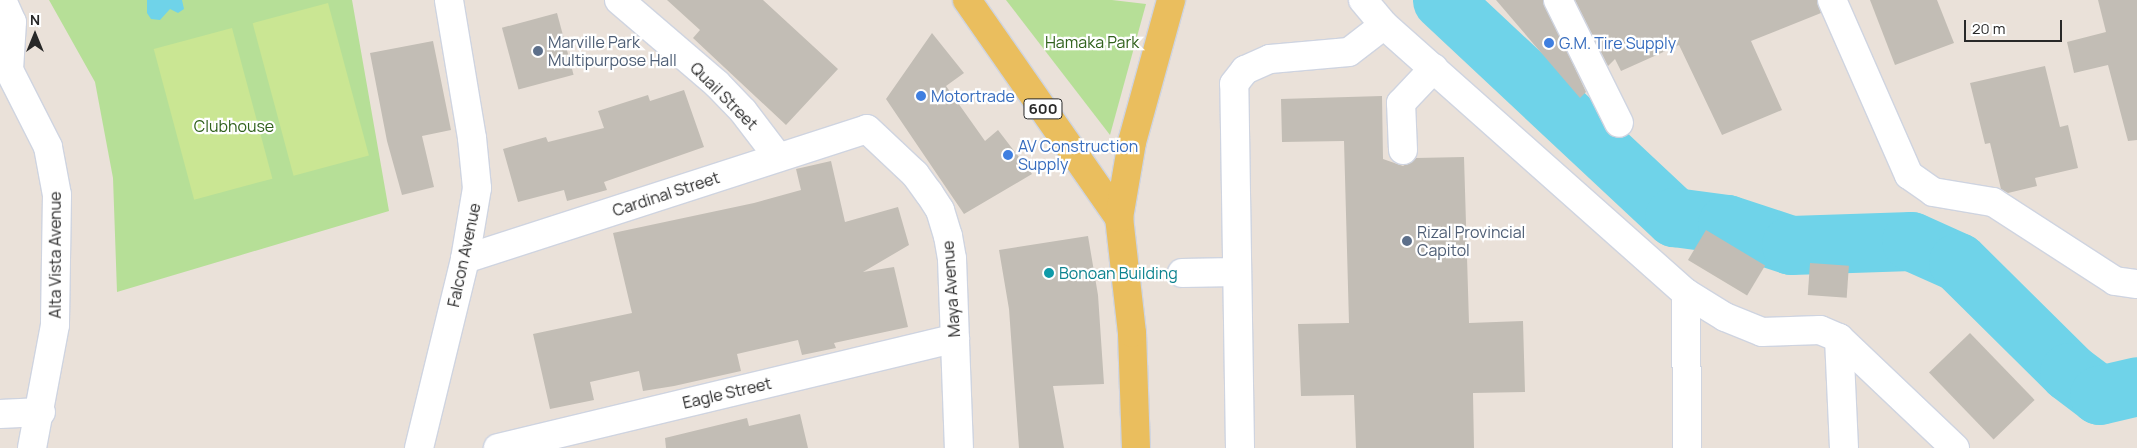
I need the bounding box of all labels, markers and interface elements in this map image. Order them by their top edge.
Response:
north arrow [10,10,60,60]
text: N [30,10,40,29]
scale bar [1967,10,2064,42]
text: 20 m [1972,18,2005,39]
place label: Marville Park Multipurpose Hall [548,32,677,70]
park label: Hamaka Park [1045,32,1139,52]
place label: G.M. Tire Supply [1559,33,1676,53]
marker: G.M. Tire Supply [1543,37,1555,49]
marker: Marville Park Multipurpose Hall [532,45,544,57]
street label: Quail Street [686,58,762,134]
place label: Motortrade [931,86,1015,106]
marker: Motortrade [915,90,927,102]
road number: 600 [1023,96,1063,122]
park label: Clubhouse [194,116,274,136]
place label: AV Construction Supply [1018,136,1138,174]
marker: AV Construction Supply [1002,149,1014,161]
street label: Cardinal Street [610,168,722,220]
street label: Alta Vista Avenue [45,191,65,319]
street label: Falcon Avenue [444,201,484,309]
place label: Rizal Provincial Capitol [1417,222,1525,260]
marker: Rizal Provincial Capitol [1401,235,1413,247]
street label: Maya Avenue [938,240,964,338]
place label: Bonoan Building [1059,263,1178,283]
marker: Bonoan Building [1043,267,1055,279]
street label: Eagle Street [681,373,773,413]

